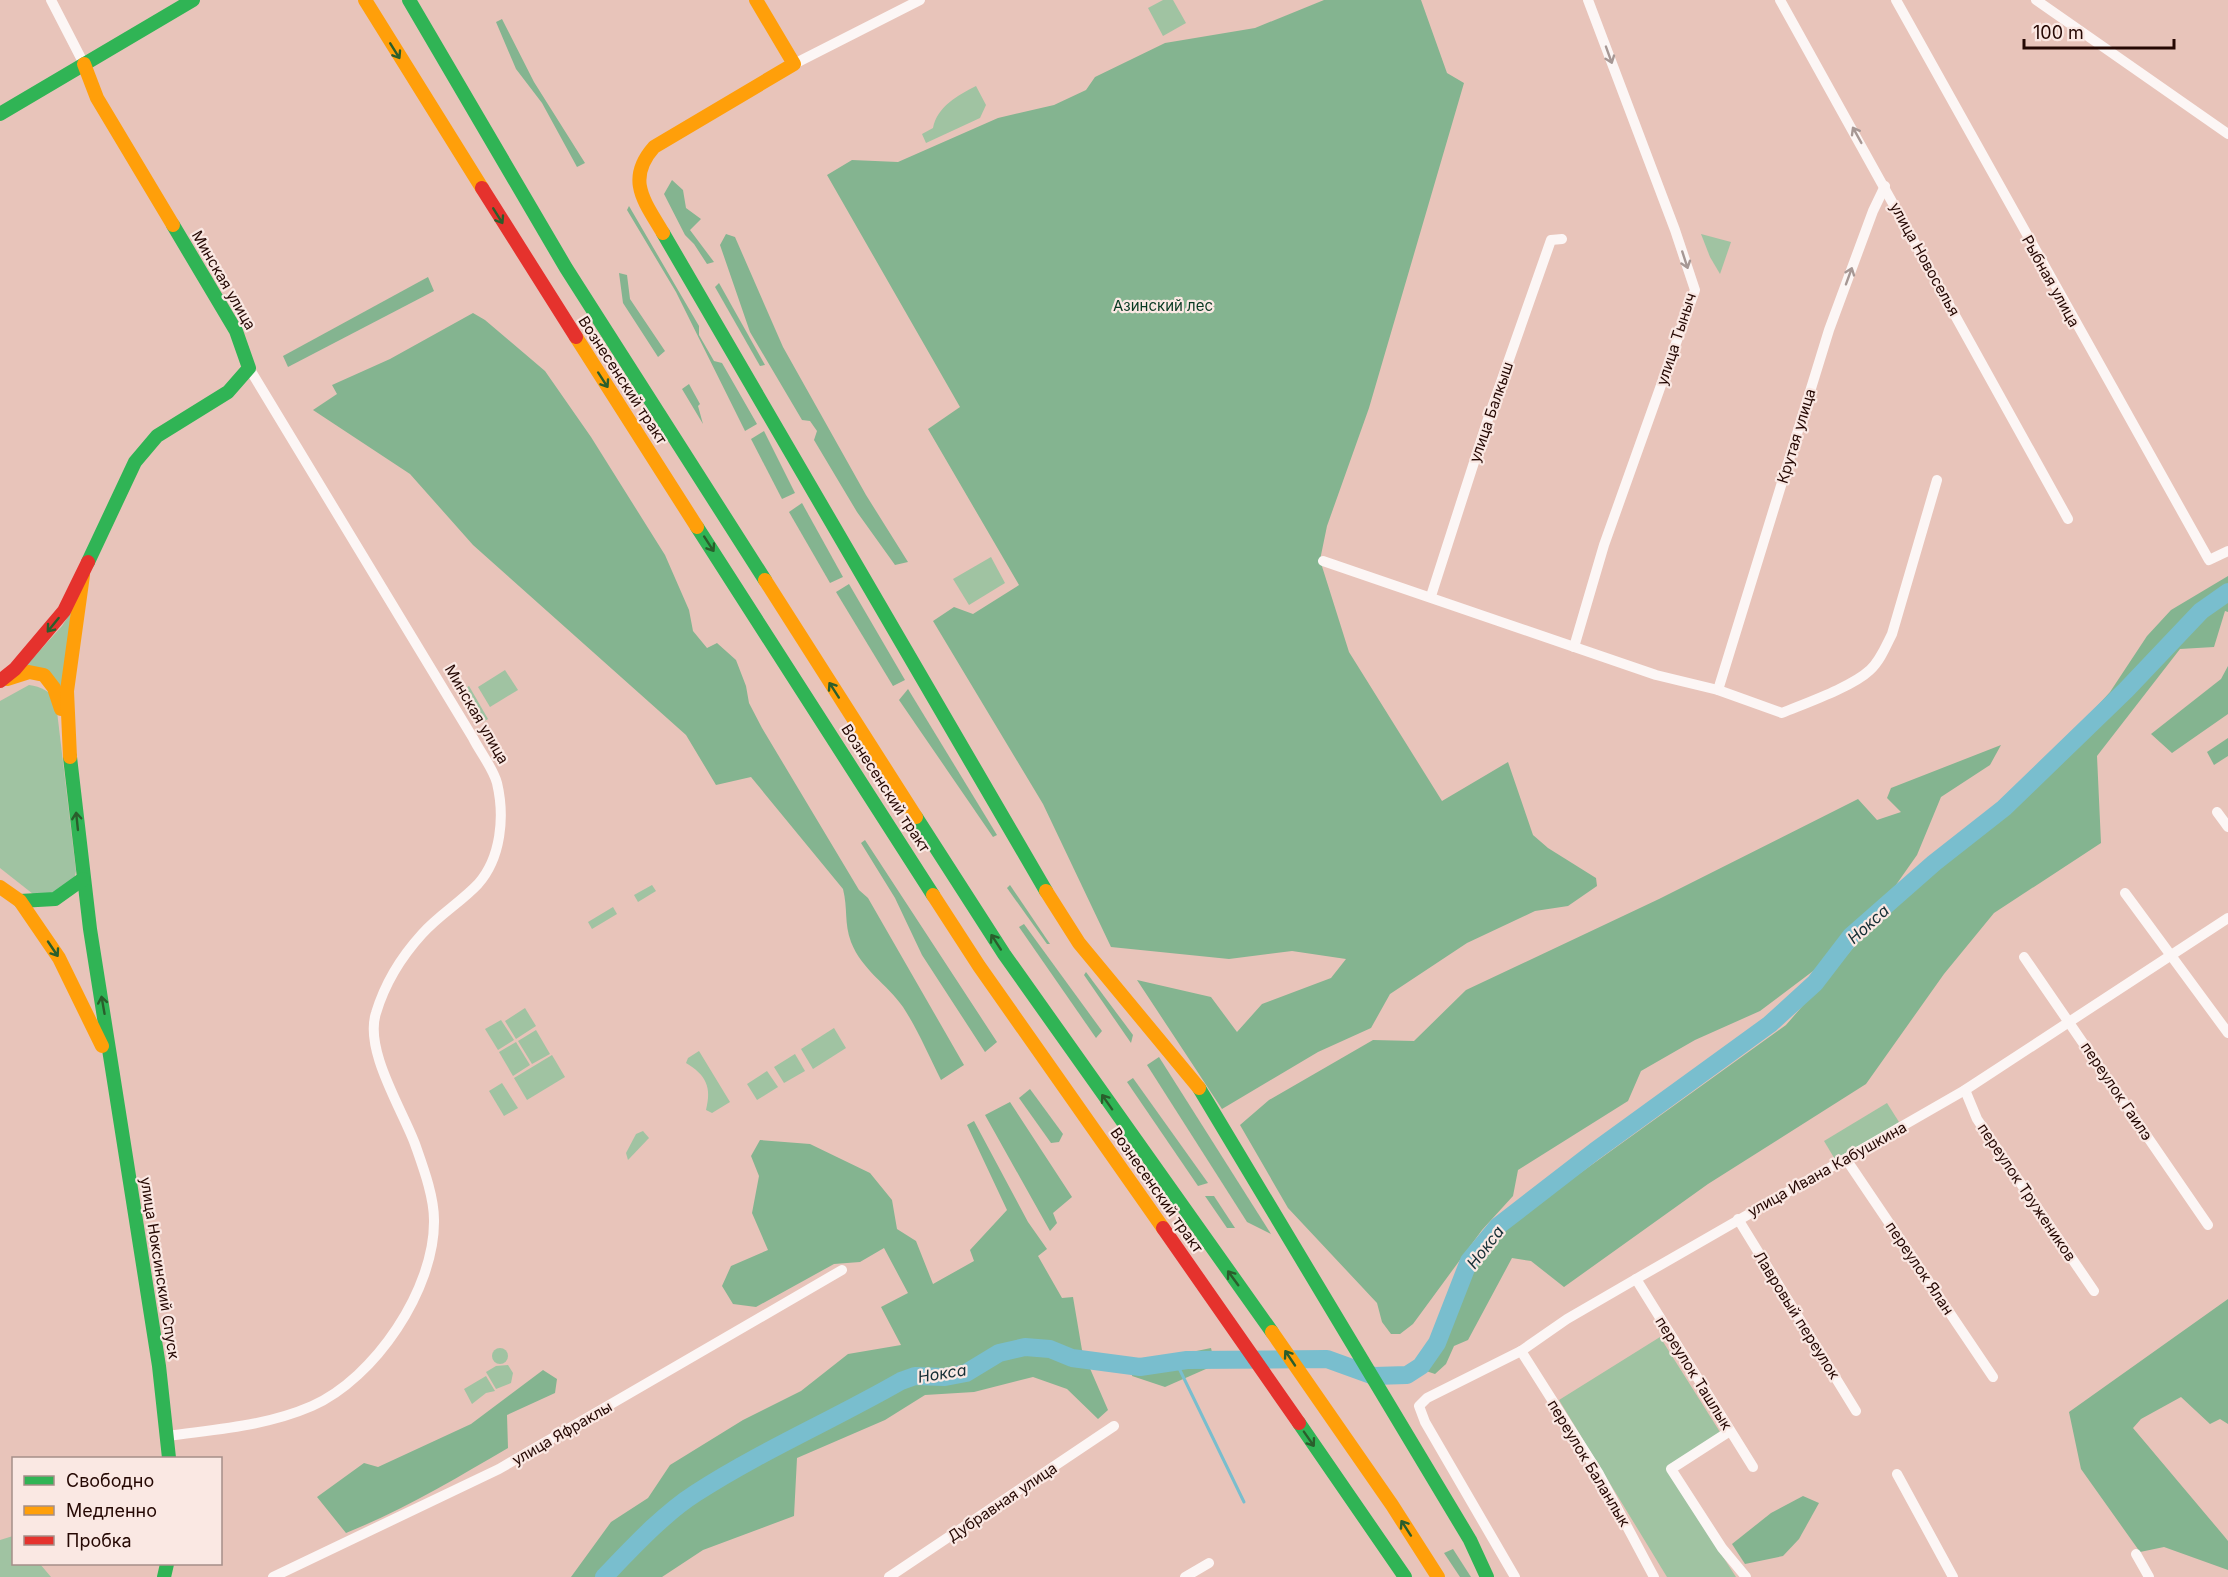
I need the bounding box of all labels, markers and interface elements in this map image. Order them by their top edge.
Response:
scale bar [2024,12,2174,50]
text: 100 m [2033,22,2084,43]
one-way arrow [389,42,401,59]
one-way arrow [1605,45,1616,63]
one-way arrow [1851,127,1863,144]
street label: улица Новоселья [1886,199,1964,319]
one-way arrow [493,207,505,224]
street label: Минская улица [188,227,260,333]
street label: Рыбная улица [2018,232,2084,330]
one-way arrow [1680,250,1691,269]
one-way arrow [1844,267,1855,285]
street label: улица Тыныч [1652,290,1700,388]
park label: Азинский лес [1113,296,1213,315]
street label: Вознесенский тракт [575,312,671,448]
street label: улица Балкыш [1465,359,1517,465]
one-way arrow [598,371,610,388]
street label: Крутая улица [1773,386,1819,486]
one-way arrow [703,535,716,552]
one-way arrow [47,616,60,632]
street label: Минская улица [441,661,513,767]
one-way arrow [827,682,839,699]
street label: Вознесенский тракт [838,720,934,856]
one-way arrow [71,811,82,831]
water label: Нокса [1843,900,1893,948]
one-way arrow [990,934,1002,951]
one-way arrow [46,941,59,958]
one-way arrow [98,996,109,1016]
street label: переулок Гаилэ [2077,1038,2157,1144]
one-way arrow [1101,1094,1114,1110]
street label: улица Ивана Кабушкина [1744,1117,1910,1221]
street label: переулок Тружеников [1974,1119,2080,1265]
street label: Вознесенский тракт [1107,1124,1207,1256]
street label: улица Ноксинский Спуск [136,1176,184,1360]
street label: переулок Ялан [1882,1218,1958,1318]
water label: Нокса [1462,1221,1508,1272]
street label: Лавровый переулок [1750,1247,1844,1383]
one-way arrow [1227,1270,1239,1286]
street label: переулок Ташлык [1651,1313,1737,1433]
one-way arrow [1284,1351,1296,1367]
water label: Нокса [916,1359,968,1387]
street label: переулок Баланлык [1544,1396,1634,1530]
street label: улица Яфраклы [509,1397,615,1469]
one-way arrow [1303,1430,1315,1446]
legend [12,1457,222,1565]
street label: Дубравная улица [944,1458,1060,1546]
text: Свободно [66,1470,154,1491]
text: Медленно [66,1500,157,1521]
one-way arrow [1400,1520,1412,1537]
text: Пробка [66,1530,132,1551]

